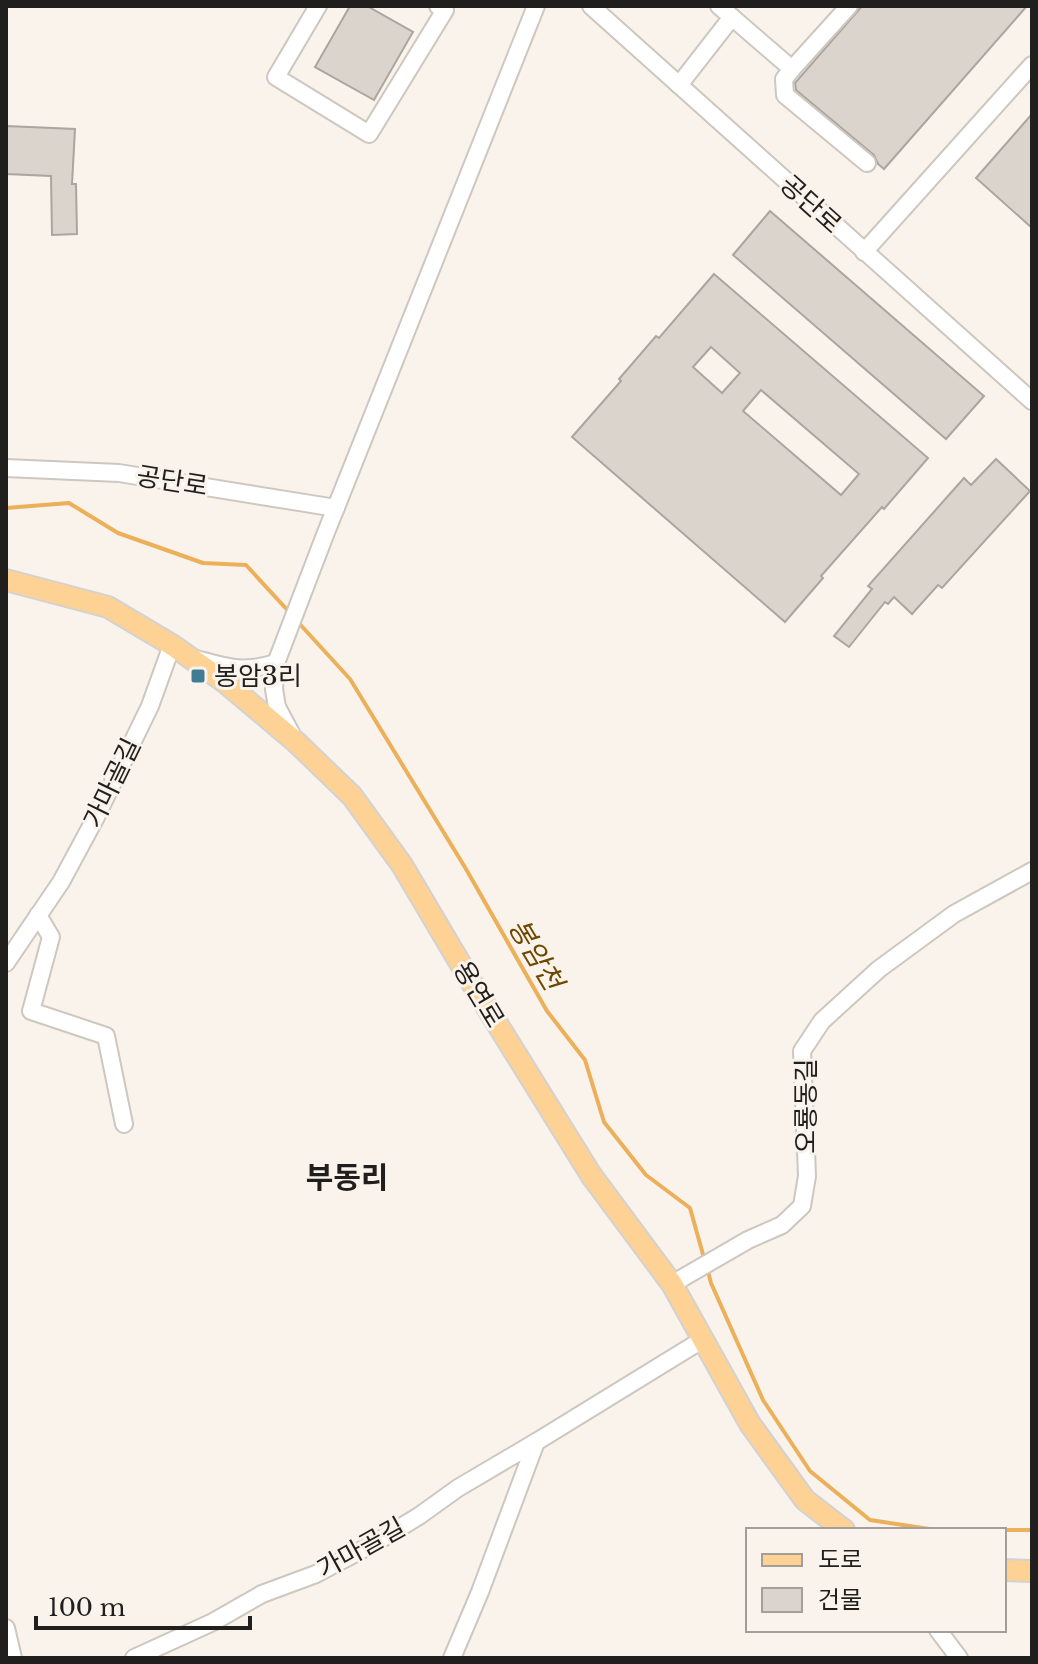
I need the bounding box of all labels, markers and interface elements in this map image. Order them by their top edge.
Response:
street label: 공단로 [774,168,848,240]
street label: 공단로 [134,460,210,502]
place label: 봉암3리 [214,660,302,692]
marker: 봉암3리 [189,667,207,685]
street label: 가마골길 [77,733,147,833]
water label: 봉암천 [501,912,572,999]
street label: 용연로 [447,955,511,1033]
street label: 오룡동길 [790,1058,822,1154]
district label: 부동리 [306,1159,388,1196]
street label: 가마골길 [311,1511,411,1585]
legend [746,1528,1006,1632]
text: 도로 [818,1545,862,1574]
scale bar [36,1580,250,1630]
text: 건물 [818,1585,862,1614]
text: 100 m [48,1593,126,1622]

